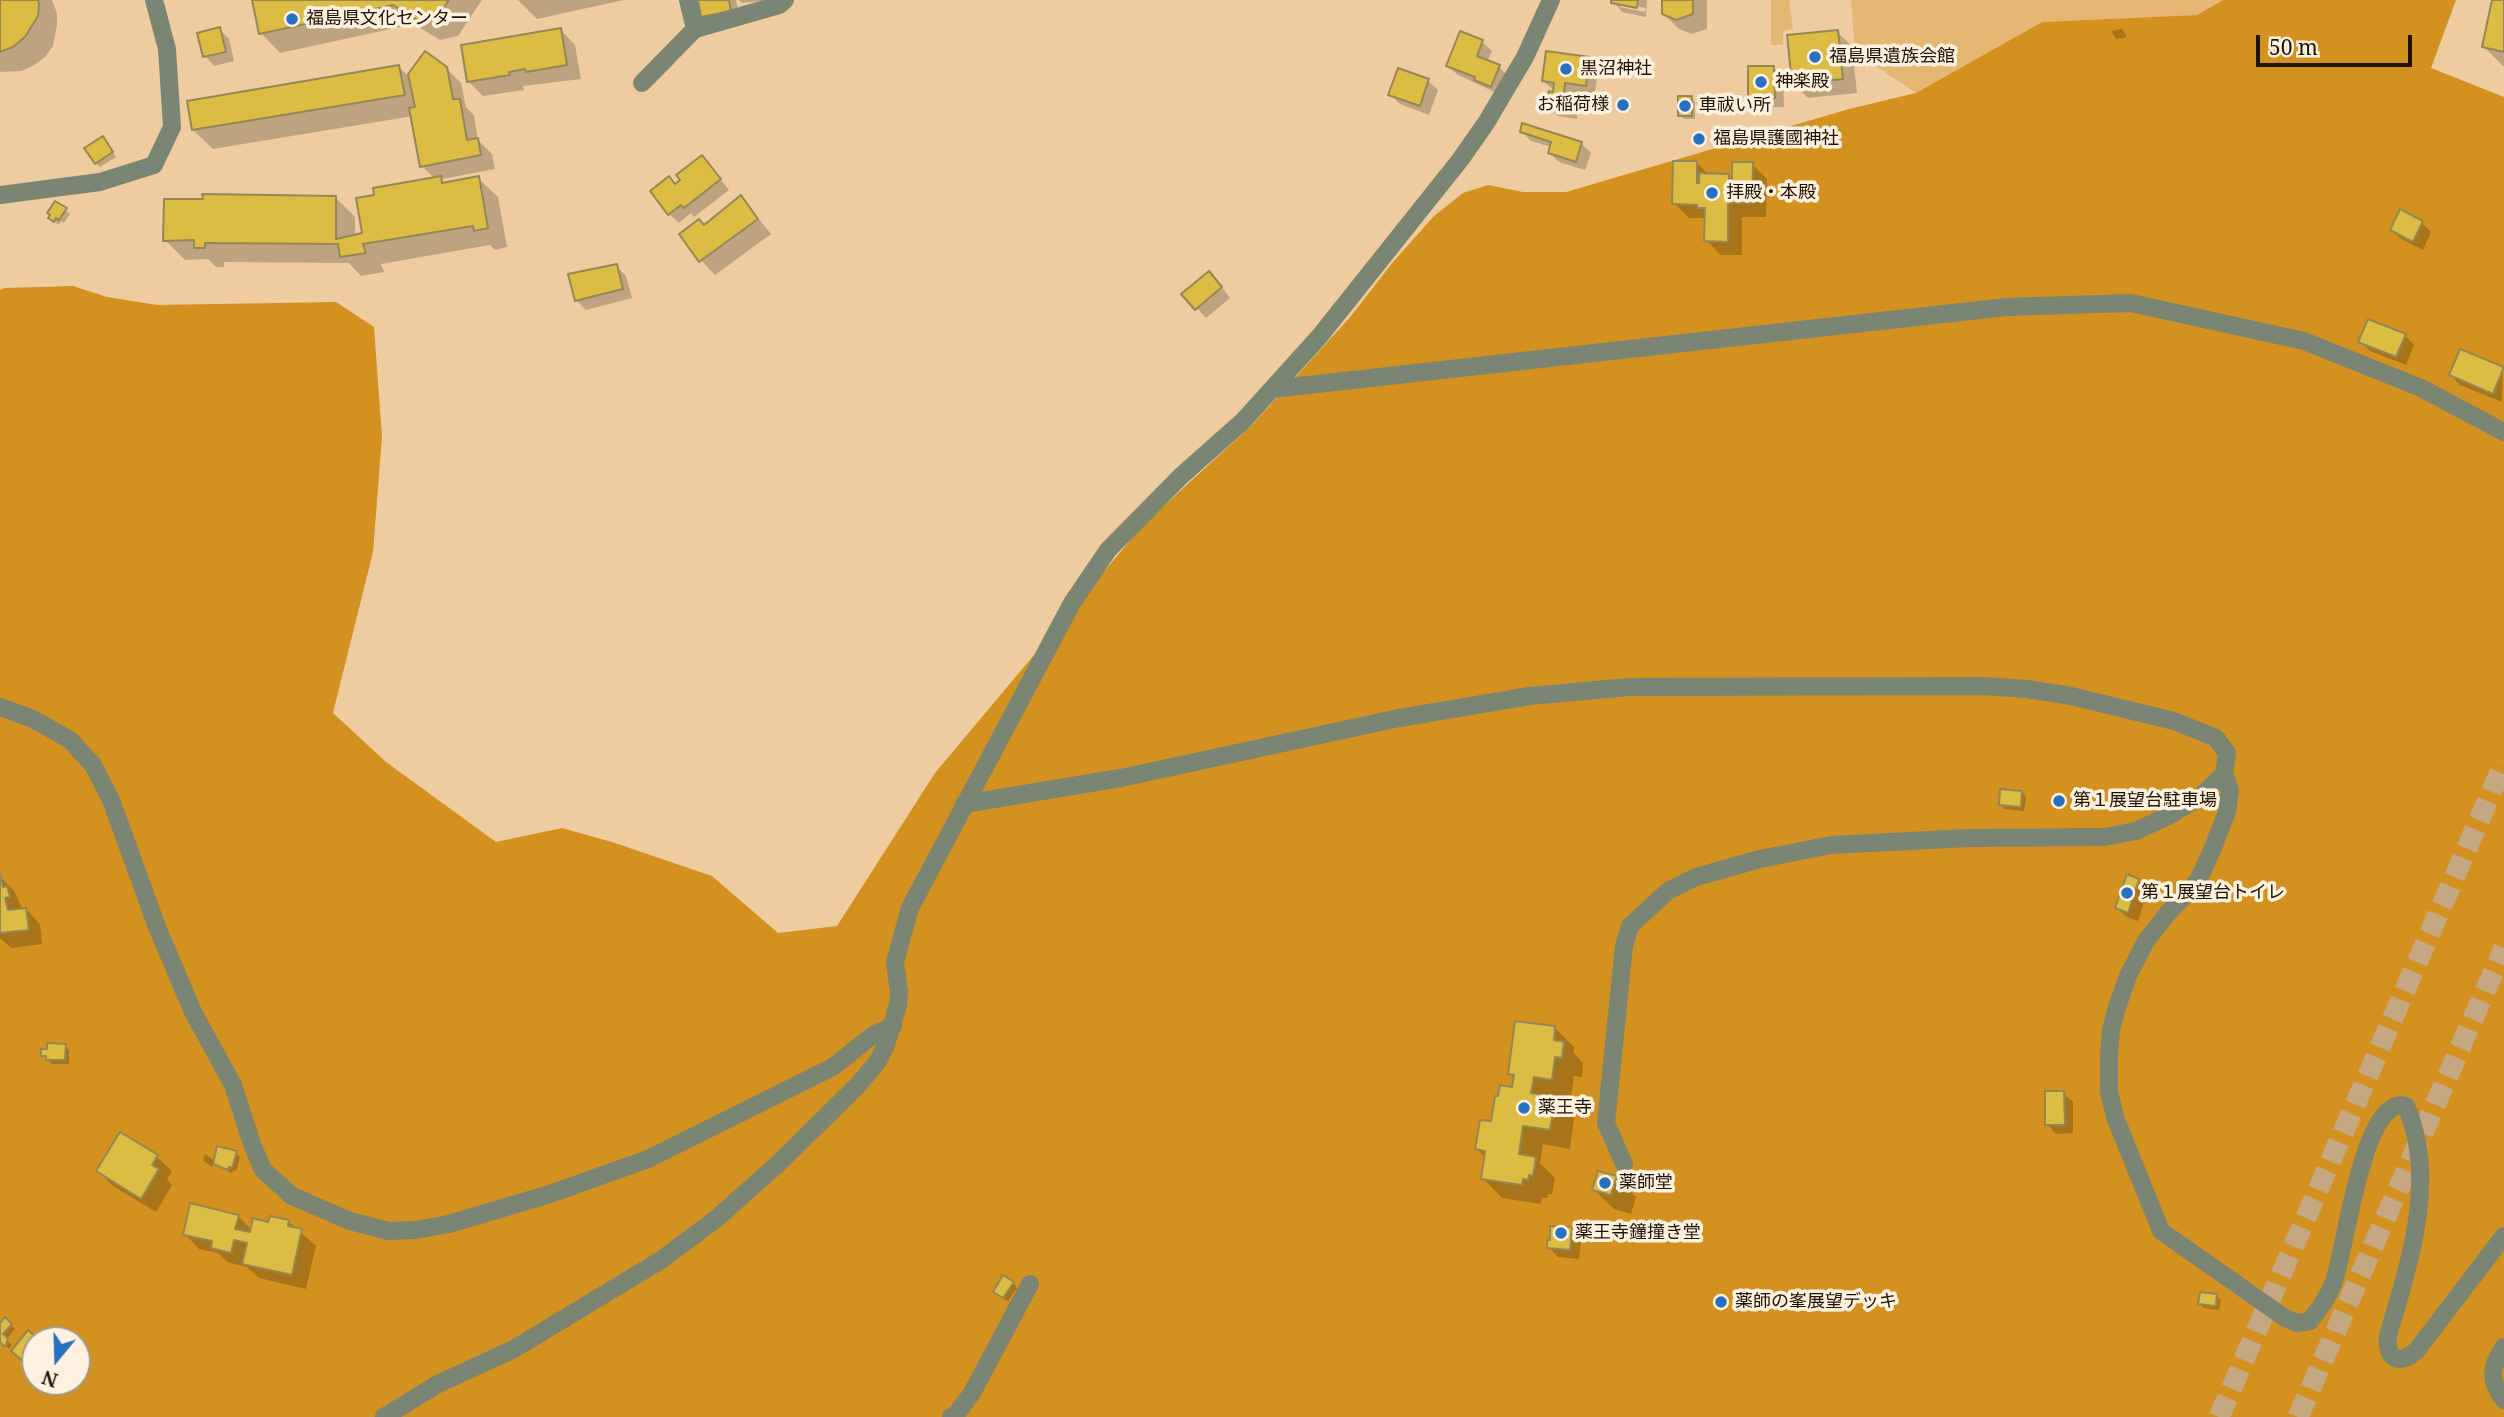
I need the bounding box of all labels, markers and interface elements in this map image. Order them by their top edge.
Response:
place label: 福島県文化センター [306,8,468,30]
marker: 福島県文化センター [284,11,300,27]
scale bar [2259,21,2415,65]
text: 50 m [2269,33,2318,61]
place label: 福島県遺族会館 [1829,46,1955,68]
marker: 福島県遺族会館 [1807,49,1823,65]
place label: 黒沼神社 [1580,58,1652,80]
marker: 黒沼神社 [1558,61,1574,77]
place label: 神楽殿 [1775,71,1829,93]
marker: 神楽殿 [1753,74,1769,90]
place label: お稲荷様 [1537,94,1609,116]
place label: 車祓い所 [1699,95,1771,117]
marker: お稲荷様 [1615,97,1631,113]
marker: 車祓い所 [1677,98,1693,114]
place label: 福島県護國神社 [1713,128,1839,150]
marker: 福島県護國神社 [1691,131,1707,147]
place label: 拝殿・本殿 [1726,182,1816,204]
marker: 拝殿・本殿 [1704,185,1720,201]
place label: 第１展望台駐車場 [2073,790,2217,812]
marker: 第１展望台駐車場 [2051,793,2067,809]
place label: 第１展望台トイレ [2141,882,2285,904]
marker: 第１展望台トイレ [2119,885,2135,901]
place label: 薬王寺 [1538,1097,1592,1119]
marker: 薬王寺 [1516,1100,1532,1116]
place label: 薬師堂 [1619,1172,1673,1194]
marker: 薬師堂 [1597,1175,1613,1191]
place label: 薬王寺鐘撞き堂 [1575,1222,1701,1244]
marker: 薬王寺鐘撞き堂 [1553,1225,1569,1241]
place label: 薬師の峯展望デッキ [1735,1291,1897,1313]
marker: 薬師の峯展望デッキ [1713,1294,1729,1310]
north arrow [21,1326,91,1396]
text: N [39,1364,61,1394]

